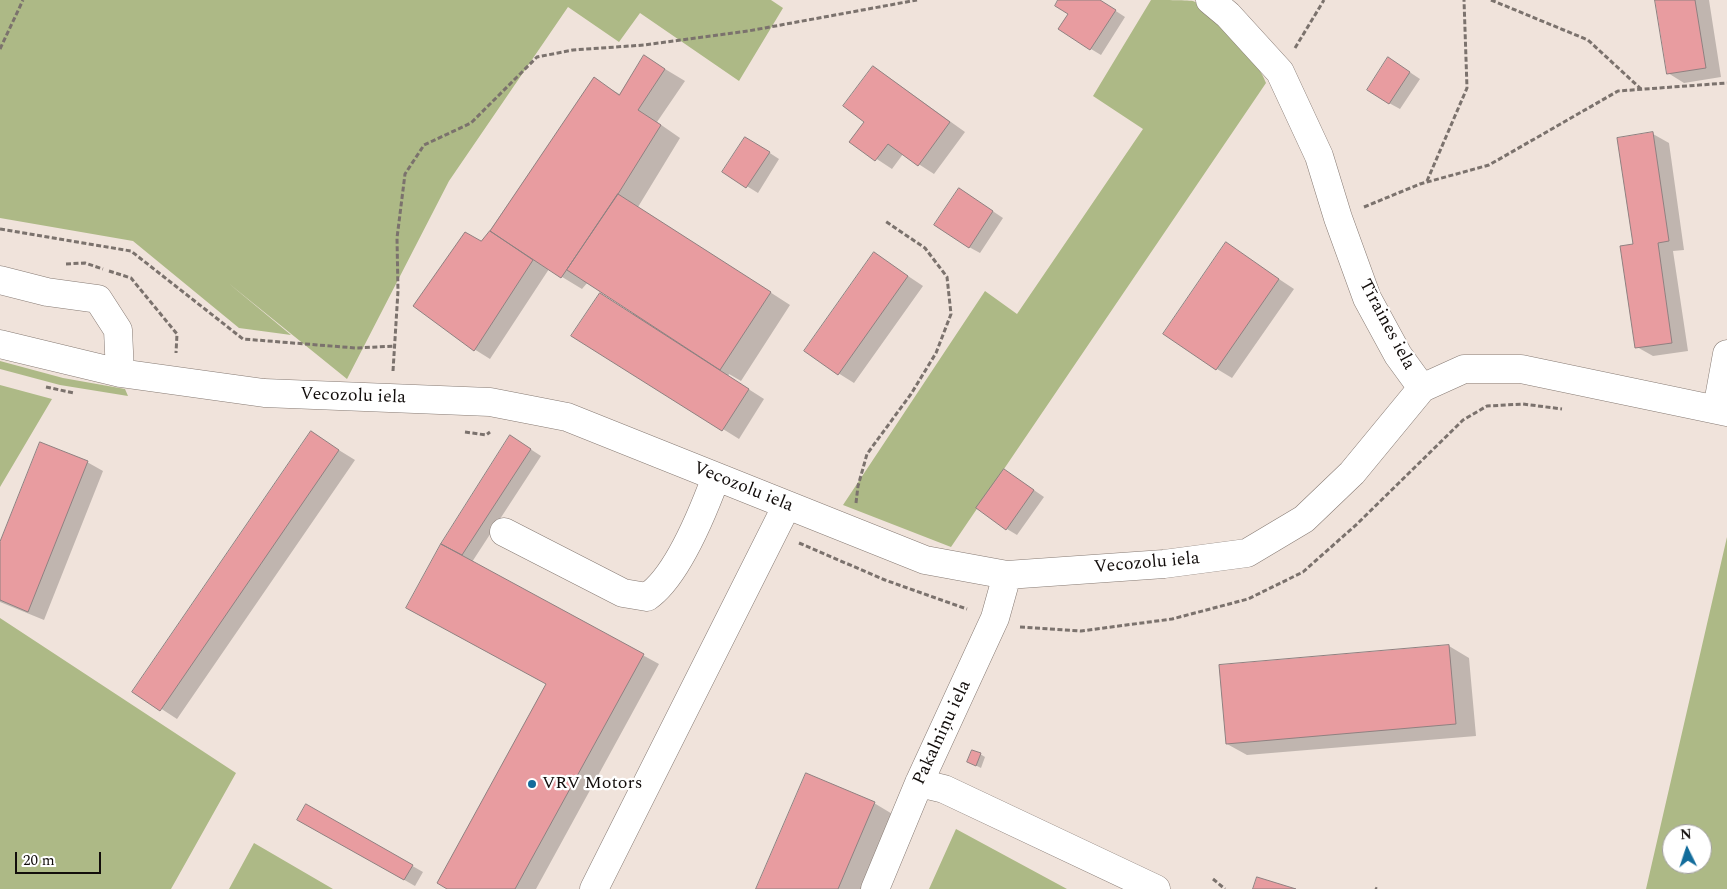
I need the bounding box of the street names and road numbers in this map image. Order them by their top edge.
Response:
street label: Tīraines iela [1353,276,1419,374]
street label: Vecozolu iela [300,384,406,410]
street label: Vecozolu iela [690,458,796,518]
street label: Vecozolu iela [1093,549,1201,579]
street label: Pakalniņu iela [909,677,977,789]

